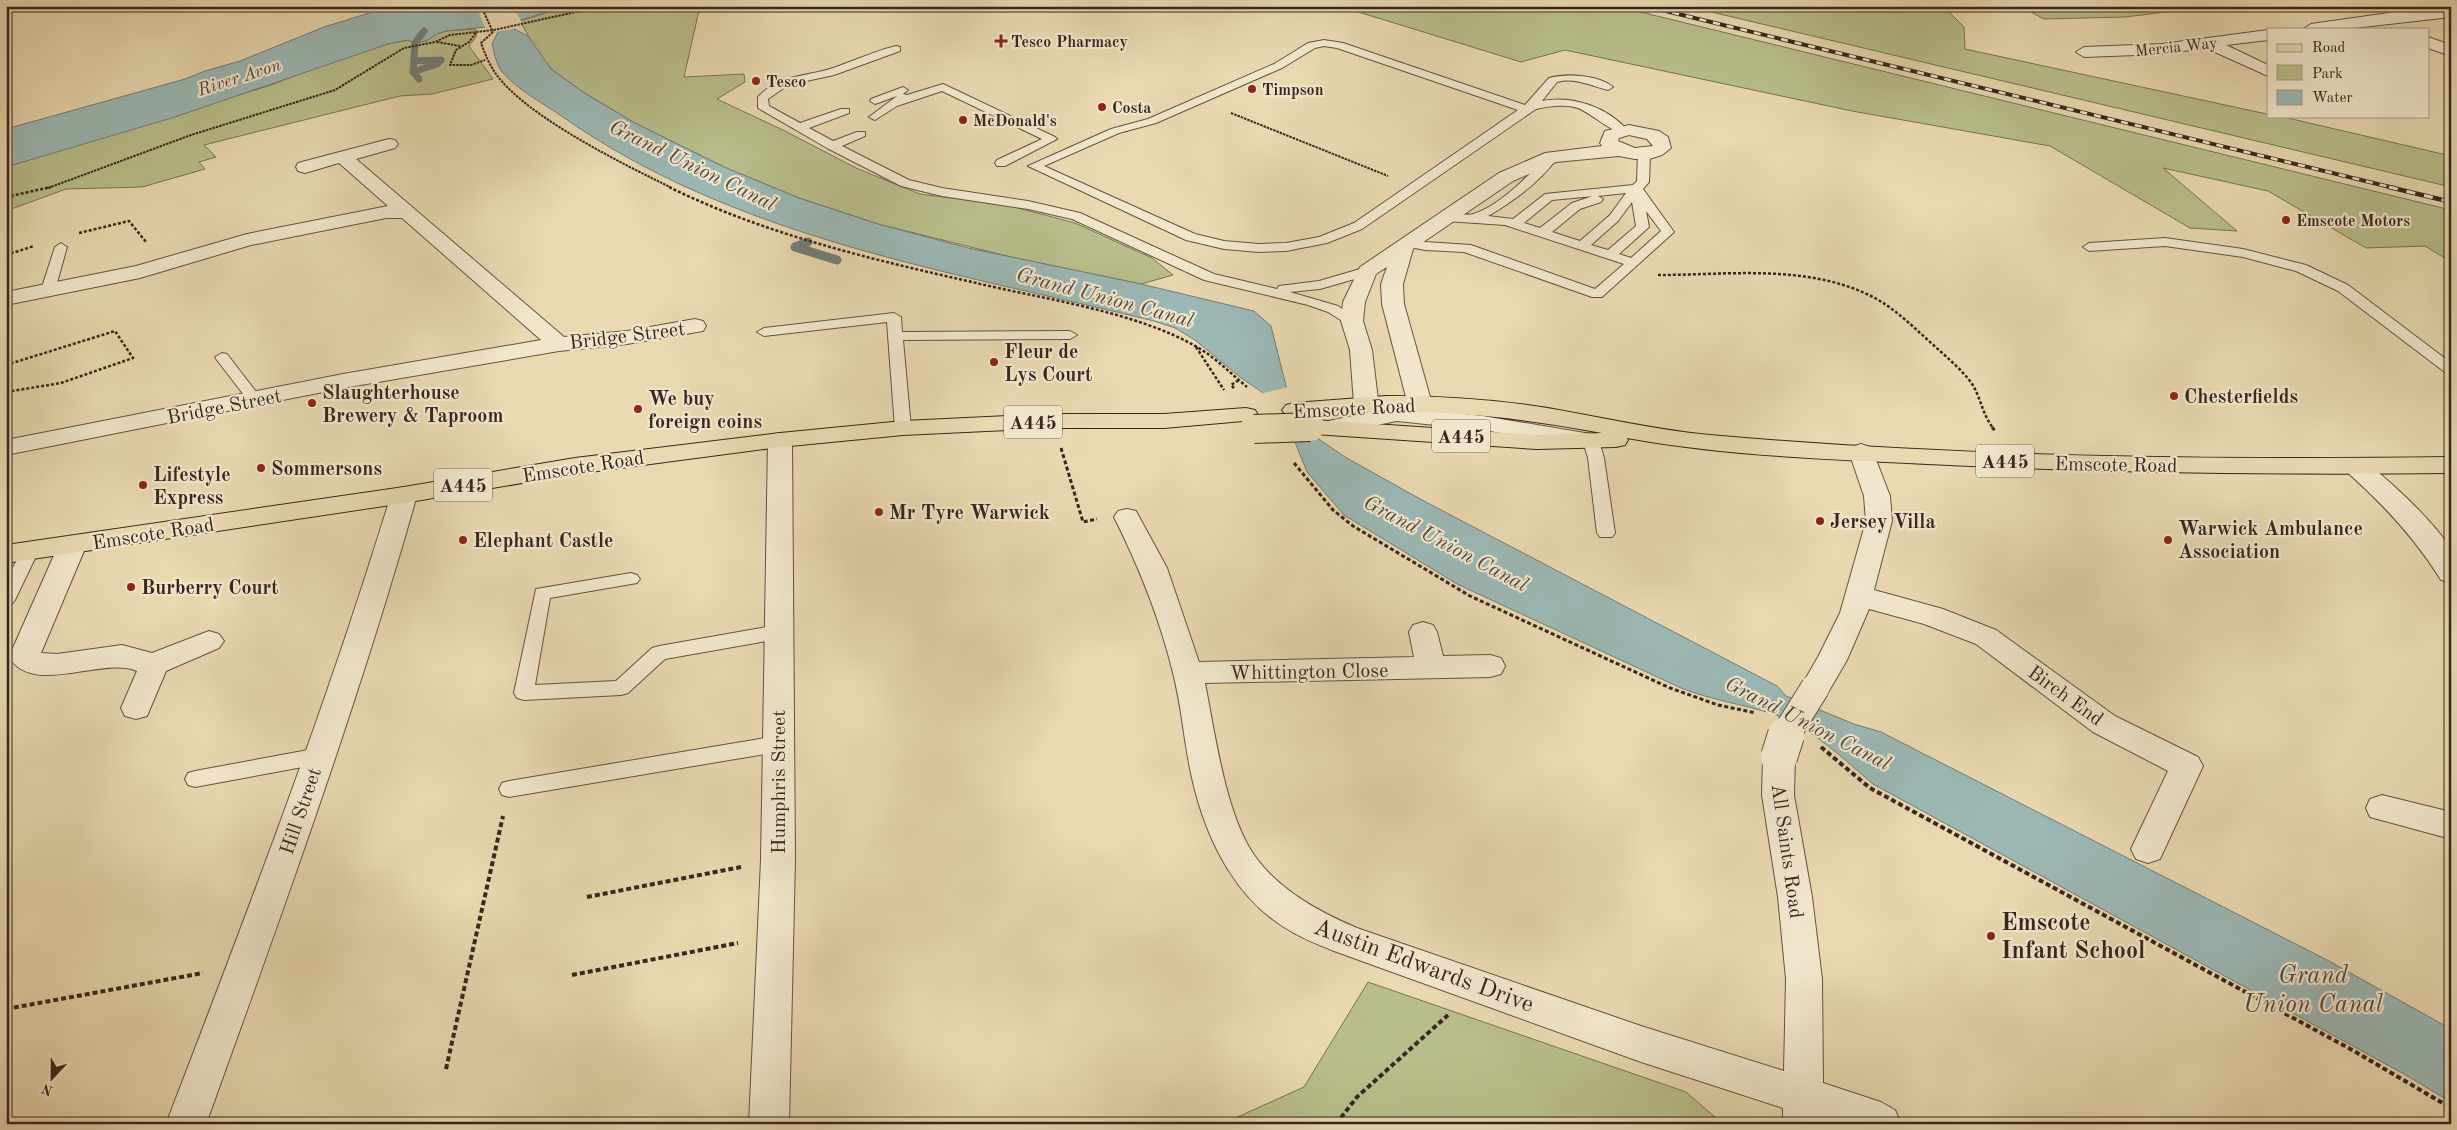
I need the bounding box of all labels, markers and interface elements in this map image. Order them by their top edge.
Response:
legend [2267,28,2430,118]
marker: Tesco Pharmacy [995,35,1007,47]
place label: Tesco Pharmacy [1011,35,1128,51]
street label: Mercia Way [2134,36,2219,60]
text: Road [2312,41,2346,56]
water label: River Avon [194,56,283,100]
text: Park [2312,67,2343,82]
marker: Tesco [750,75,762,87]
place label: Tesco [766,75,806,91]
marker: Timpson [1246,83,1258,95]
place label: Timpson [1262,83,1324,99]
text: Water [2312,91,2353,106]
marker: Costa [1096,101,1108,113]
place label: Costa [1112,101,1151,117]
marker: McDonald's [957,114,969,126]
place label: McDonald's [973,114,1057,130]
water label: Grand Union Canal [606,117,779,216]
marker: Emscote Motors [2280,214,2292,226]
place label: Emscote Motors [2296,214,2410,230]
water label: Grand Union Canal [1014,265,1196,332]
street label: Bridge Street [568,320,686,354]
place label: Fleur de Lys Court [1004,343,1092,386]
marker: Fleur de Lys Court [988,356,1000,368]
place label: Slaughterhouse Brewery & Taproom [322,384,503,427]
street label: Bridge Street [165,387,283,429]
place label: Chesterfields [2184,388,2298,408]
place label: We buy foreign coins [648,390,762,433]
marker: Chesterfields [2168,390,2180,402]
marker: Slaughterhouse Brewery & Taproom [306,397,318,409]
street label: Emscote Road [1292,397,1416,423]
marker: We buy foreign coins [632,403,644,415]
road number: A445 [1004,406,1062,438]
road number: A445 [1432,420,1490,452]
road number: A445 [1976,444,2034,478]
street label: Emscote Road [521,448,646,488]
street label: Emscote Road [2054,455,2178,477]
place label: Sommersons [271,460,382,480]
marker: Sommersons [255,462,267,474]
place label: Lifestyle Express [153,466,231,509]
road number: A445 [434,468,492,502]
marker: Lifestyle Express [137,479,149,491]
water label: Grand Union Canal [1360,492,1531,596]
place label: Mr Tyre Warwick [889,504,1050,524]
marker: Mr Tyre Warwick [873,506,885,518]
place label: Jersey Villa [1830,513,1936,533]
street label: Emscote Road [91,515,216,555]
marker: Jersey Villa [1814,515,1826,527]
place label: Warwick Ambulance Association [2178,520,2363,563]
place label: Elephant Castle [473,532,613,552]
marker: Elephant Castle [457,534,469,546]
marker: Warwick Ambulance Association [2162,534,2174,546]
place label: Burberry Court [141,579,279,599]
marker: Burberry Court [125,581,137,593]
street label: Whittington Close [1230,662,1388,684]
street label: Birch End [2023,663,2106,730]
water label: Grand Union Canal [1721,674,1893,775]
street label: Humphris Street [770,710,790,854]
street label: Hill Street [278,766,326,858]
street label: All Saints Road [1767,783,1805,920]
place label: Emscote Infant School [2001,912,2145,964]
street label: Austin Edwards Drive [1310,916,1536,1018]
marker: Emscote Infant School [1985,930,1997,942]
water label: Grand Union Canal [2243,964,2384,1018]
north arrow [28,1052,78,1102]
text: N [40,1081,55,1098]

